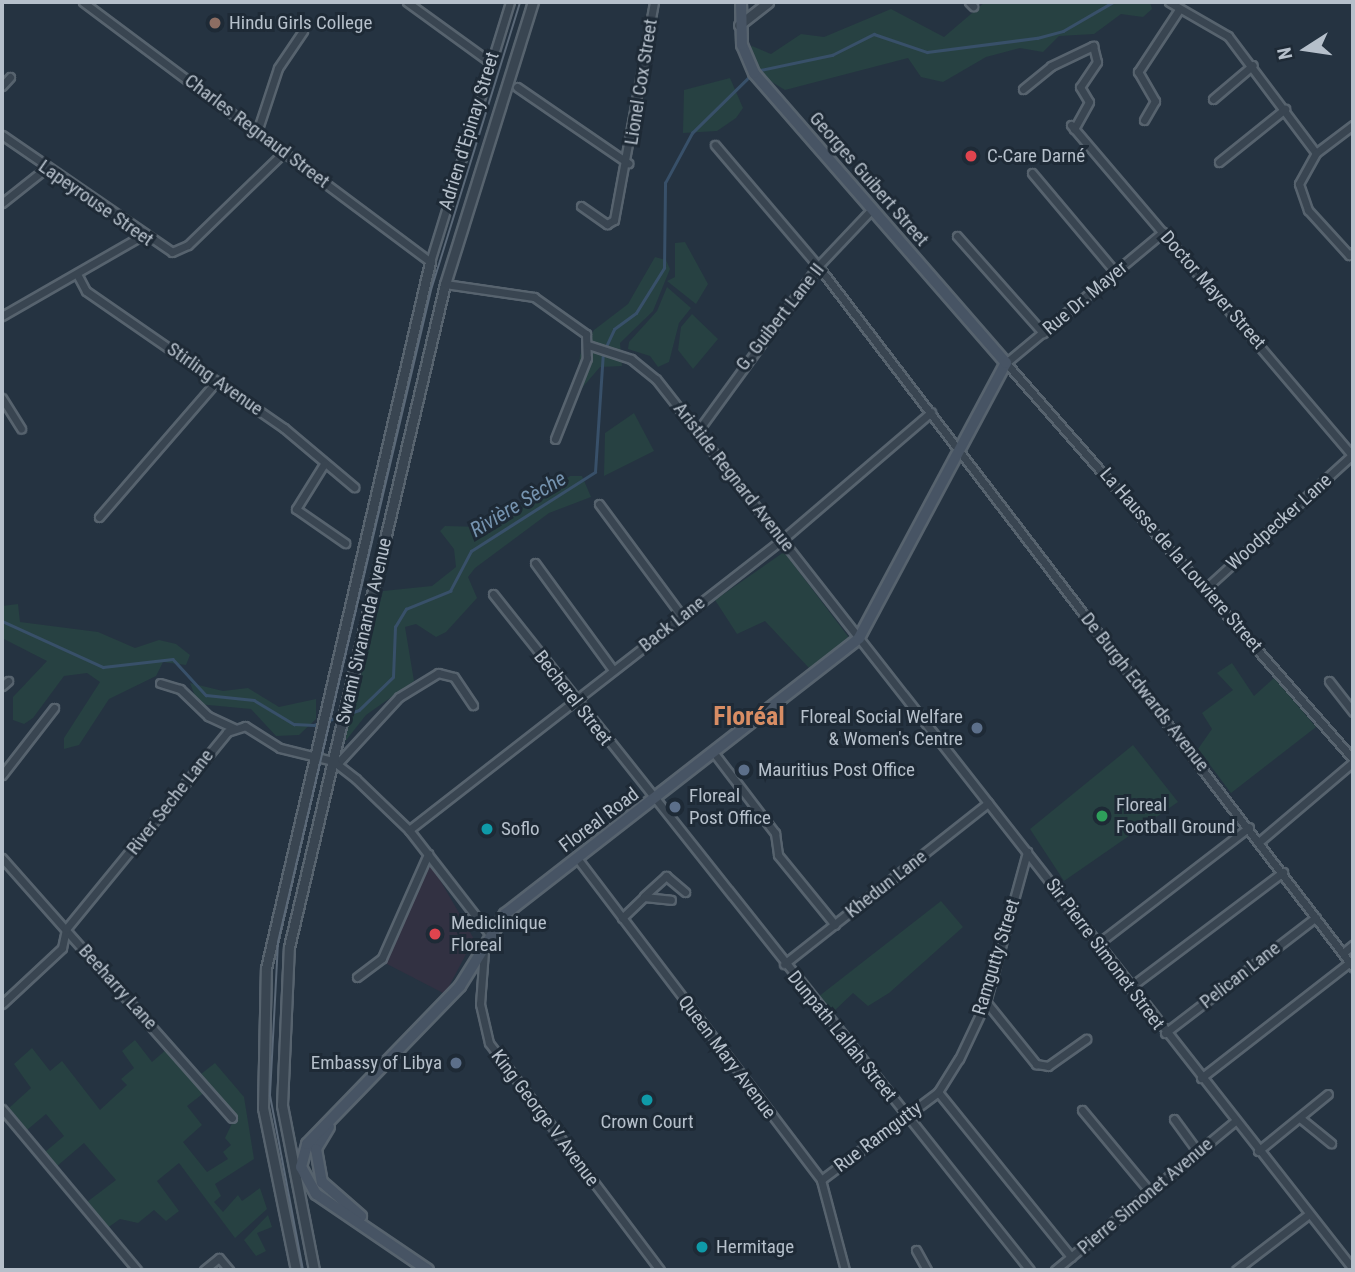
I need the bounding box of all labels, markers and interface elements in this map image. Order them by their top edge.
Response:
place label: Hindu Girls College [229,12,372,34]
north arrow [1271,14,1341,84]
marker: Hindu Girls College [207,15,223,31]
street label: Lionel Cox Street [620,17,662,147]
text: N [1273,45,1297,62]
street label: Adrien d'Epinay Street [434,49,504,213]
street label: Charles Regnaud Street [180,69,334,193]
street label: Georges Guibert Street [805,107,933,251]
place label: C-Care Darné [987,145,1085,167]
marker: C-Care Darné [961,146,981,166]
street label: Lapeyrouse Street [34,155,158,251]
street label: Doctor Mayer Street [1156,226,1270,354]
street label: Rue Dr. Mayer [1038,256,1132,340]
street label: G. Guibert Lane II [731,259,829,375]
street label: Stirling Avenue [163,338,267,420]
street label: Aristide Regnard Avenue [669,398,799,556]
street label: La Hausse de la Louviere Street [1095,463,1267,657]
water label: Rivière Sèche [465,465,571,543]
street label: Woodpecker Lane [1222,469,1336,575]
street label: Swami Sivananda Avenue [331,536,397,726]
street label: Back Lane [634,591,710,657]
street label: De Burgh Edwards Avenue [1076,608,1214,776]
street label: Becherel Street [529,646,617,750]
district label: Floréal [713,701,785,733]
place label: Floreal Social Welfare & Women's Centre [800,706,963,750]
marker: Floreal Social Welfare & Women's Centre [969,720,985,736]
street label: River Seche Lane [122,745,218,859]
place label: Mauritius Post Office [758,759,915,781]
marker: Mauritius Post Office [736,762,752,778]
street label: Floreal Road [555,783,643,857]
place label: Floreal Post Office [689,785,771,829]
place label: Floreal Football Ground [1116,794,1235,838]
marker: Floreal Post Office [667,799,683,815]
marker: Floreal Football Ground [1094,808,1110,824]
place label: Soflo [501,818,540,840]
marker: Soflo [479,821,495,837]
street label: Khedun Lane [841,845,931,923]
street label: Sir Pierre Simonet Street [1041,874,1169,1034]
street label: Ramgutty Street [968,896,1024,1018]
place label: Mediclinique Floreal [451,912,547,956]
marker: Mediclinique Floreal [425,924,445,944]
street label: Pelican Lane [1195,937,1285,1013]
street label: Beeharry Lane [74,940,162,1034]
street label: Dunpath Lallah Street [783,966,901,1106]
street label: Queen Mary Avenue [673,991,781,1123]
street label: King George V Avenue [486,1045,604,1191]
place label: Embassy of Libya [311,1052,442,1074]
marker: Embassy of Libya [448,1055,464,1071]
marker: Crown Court [639,1092,655,1108]
street label: Rue Ramgutty [830,1097,926,1177]
place label: Crown Court [600,1111,694,1133]
street label: Pierre Simonet Avenue [1073,1133,1217,1259]
place label: Hermitage [716,1236,794,1258]
marker: Hermitage [694,1239,710,1255]

